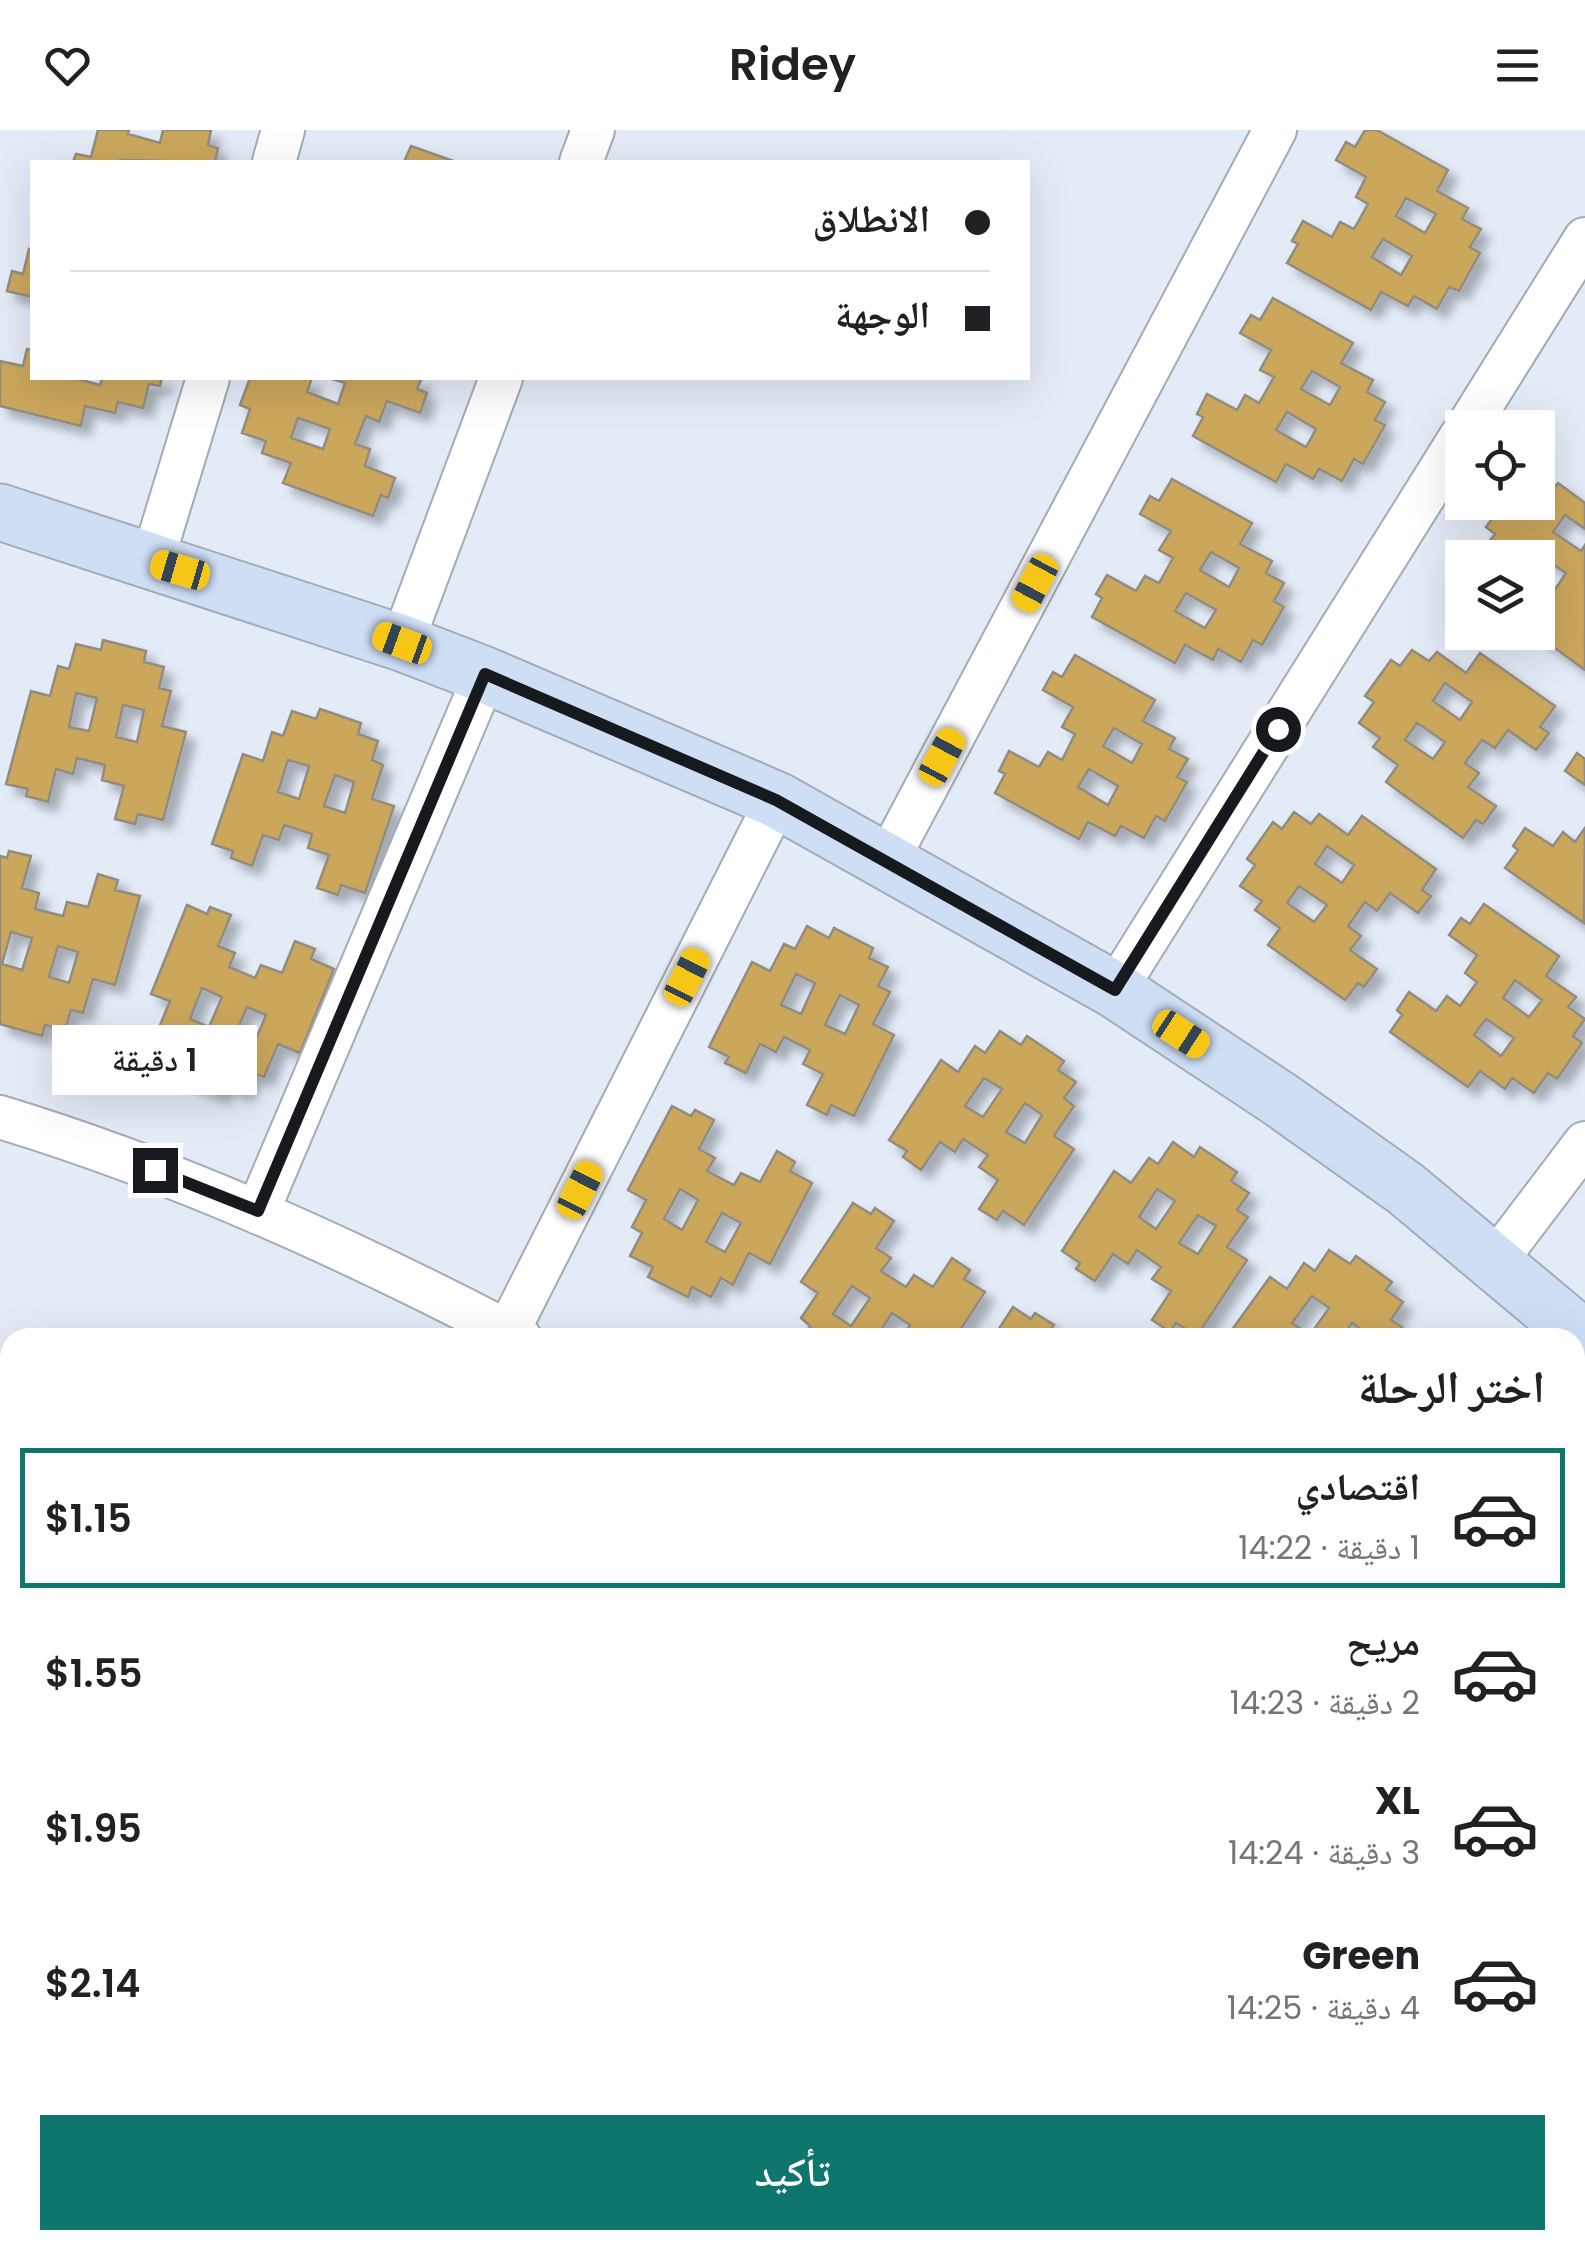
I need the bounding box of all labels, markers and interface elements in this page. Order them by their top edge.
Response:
text: Ridey [729,33,856,96]
icon: heart [40,38,95,93]
icon: menu [1490,38,1545,93]
text: الانطلاق [812,192,930,245]
text: الوجهة [835,288,930,341]
map controls [1445,410,1555,650]
button: locate [1445,410,1555,520]
button: layers [1445,540,1555,650]
car [147,547,213,593]
car [1008,549,1062,617]
car [369,619,435,667]
route start [1256,707,1301,752]
car [915,723,969,791]
car [660,943,714,1011]
car [1148,1005,1214,1063]
callout: 1 دقيقة [52,1025,258,1095]
text: 1 دقيقة [112,1037,197,1082]
route end [133,1148,178,1193]
car [553,1156,607,1224]
text: اختر الرحلة [1358,1356,1545,1419]
text: اقتصادي [1296,1460,1420,1513]
icon: car [1450,1473,1540,1563]
text: $1.15 [45,1492,132,1545]
text: 1 دقيقة · 14:22 [1238,1525,1420,1570]
text: مريح [1346,1615,1420,1668]
icon: car [1450,1628,1540,1718]
text: $1.55 [45,1647,142,1700]
text: 2 دقيقة · 14:23 [1230,1680,1420,1725]
text: XL [1375,1774,1420,1827]
icon: car [1450,1783,1540,1873]
text: $1.95 [45,1802,142,1855]
text: 3 دقيقة · 14:24 [1228,1830,1420,1875]
text: Green [1302,1929,1420,1982]
icon: car [1450,1938,1540,2028]
text: $2.14 [45,1957,140,2010]
text: 4 دقيقة · 14:25 [1227,1985,1420,2030]
button: تأكيد [40,2115,1545,2230]

